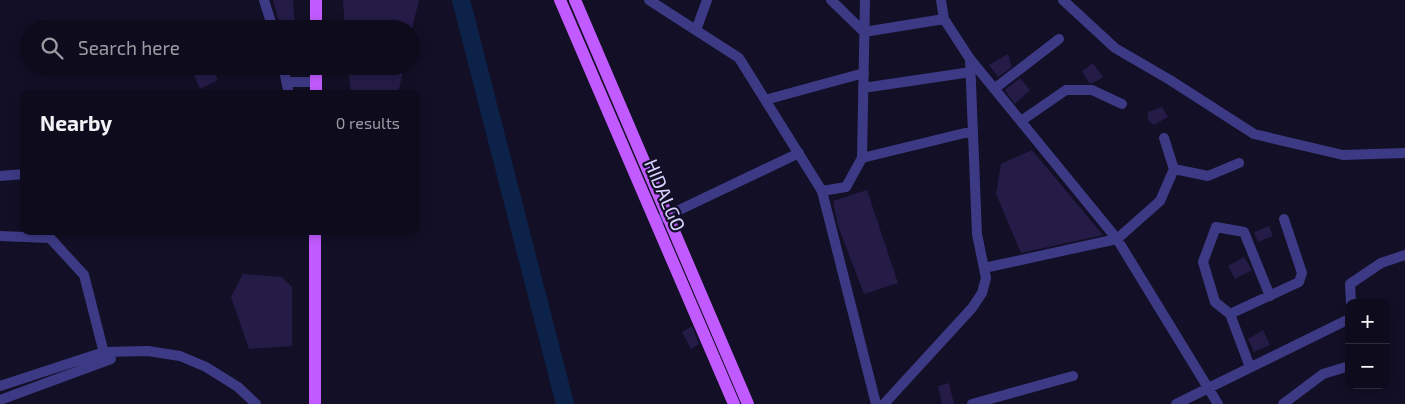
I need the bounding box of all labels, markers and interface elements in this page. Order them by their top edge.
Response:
search box [20,20,420,75]
icon: search [38,34,66,62]
text: Search here [78,36,180,59]
text: Nearby [40,110,112,135]
text: 0 results [336,113,400,132]
street label: HIDALGO [640,155,691,234]
map controls [1345,299,1390,389]
button: + [1345,299,1390,344]
button: − [1345,344,1390,389]

